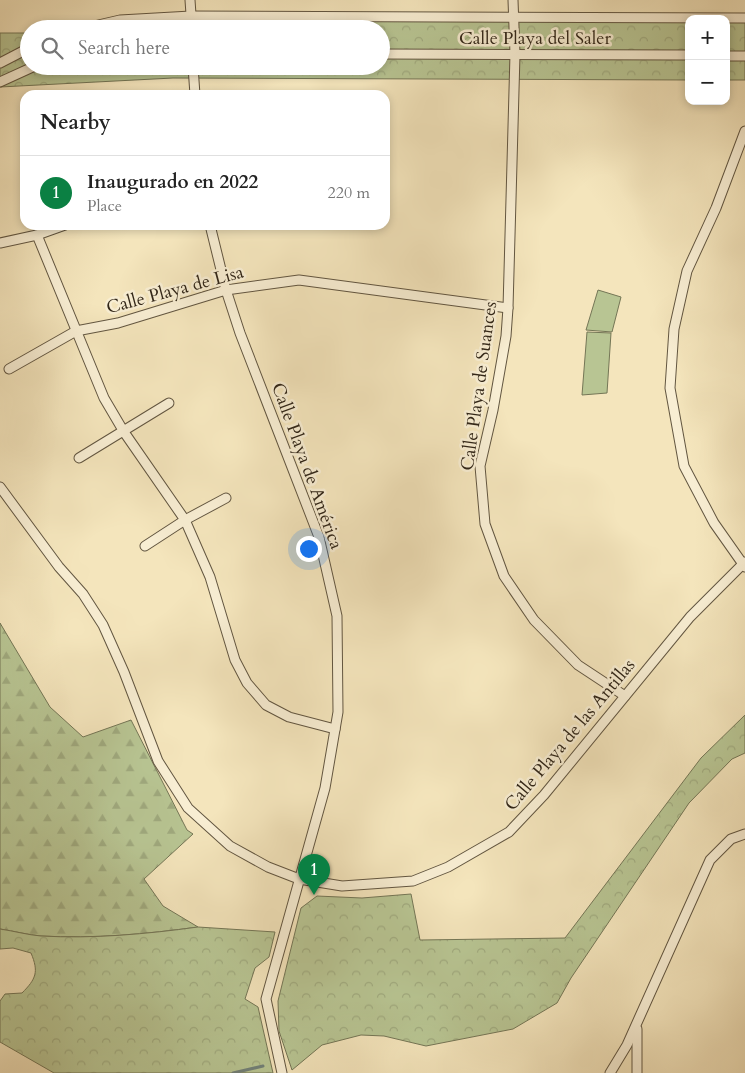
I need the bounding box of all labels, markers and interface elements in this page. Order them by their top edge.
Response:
map controls [685,15,730,105]
button: + [685,15,730,60]
search box [20,20,390,75]
street label: Calle Playa del Saler [459,26,611,51]
icon: search [38,34,66,62]
text: Search here [78,35,170,61]
button: − [685,60,730,105]
text: Nearby [40,108,111,137]
text: Inaugurado en 2022 [87,169,258,195]
text: 1 [52,182,60,204]
text: 220 m [328,182,370,204]
text: Place [87,195,122,217]
street label: Calle Playa de Lisa [104,260,247,320]
street label: Calle Playa de Suances [455,300,503,472]
street label: Calle Playa de América [265,379,349,553]
your location [296,536,322,562]
street label: Calle Playa de las Antillas [499,654,641,816]
pin: 1 [298,854,330,895]

